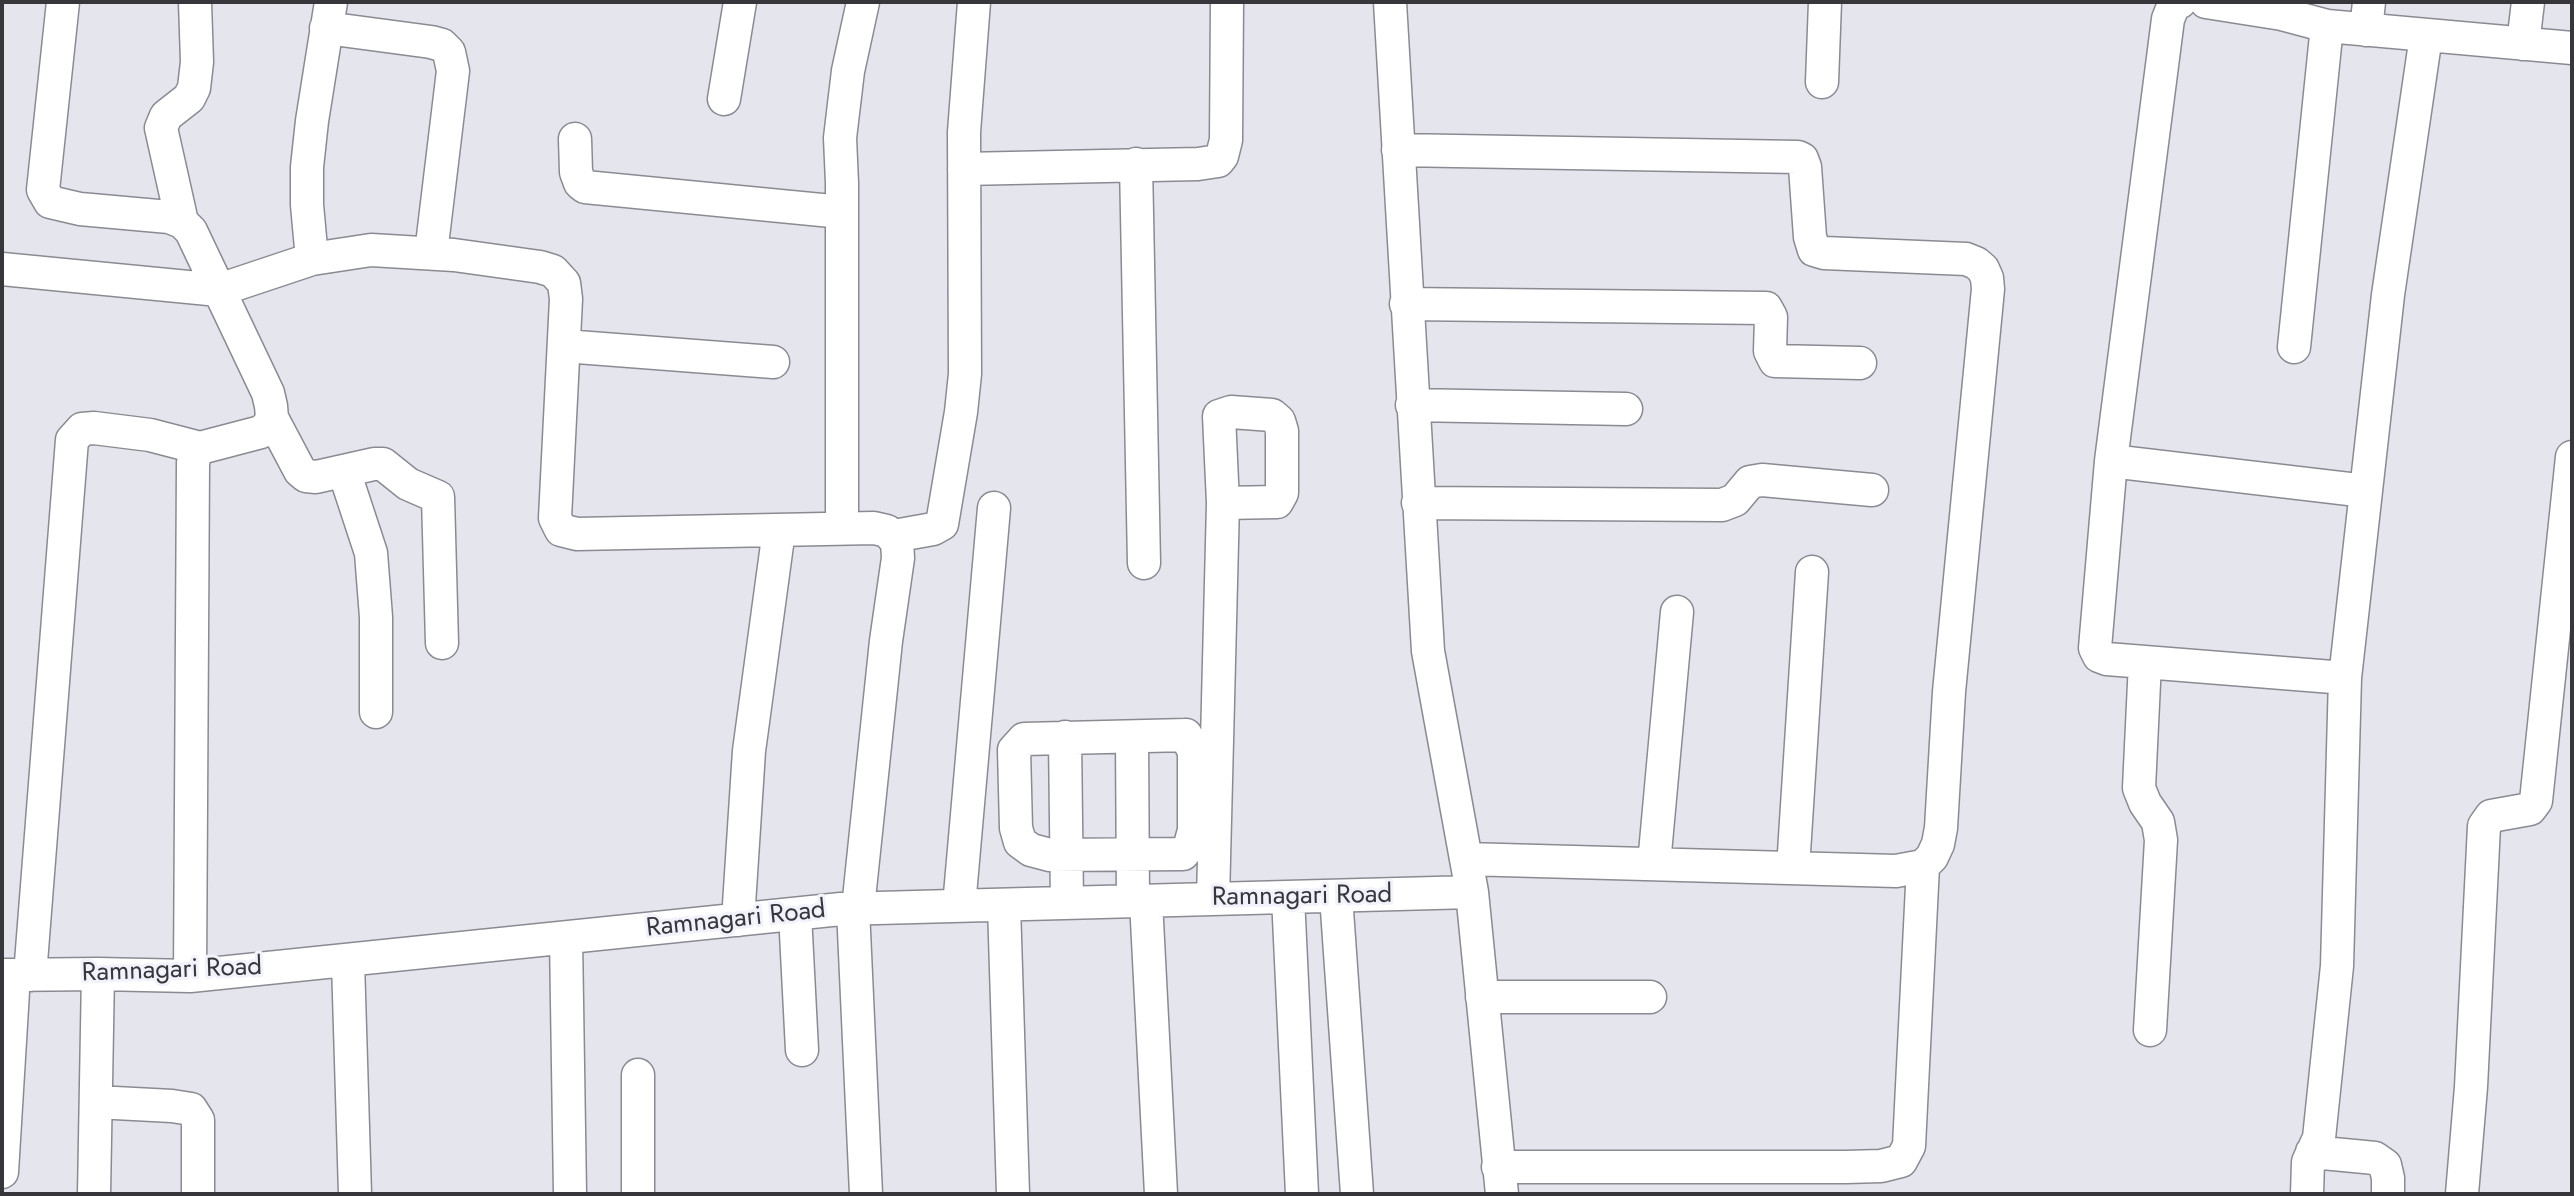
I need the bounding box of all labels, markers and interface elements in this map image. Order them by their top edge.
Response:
street label: Ramnagari Road [1212,880,1392,914]
street label: Ramnagari Road [645,895,827,945]
street label: Ramnagari Road [81,952,263,990]

